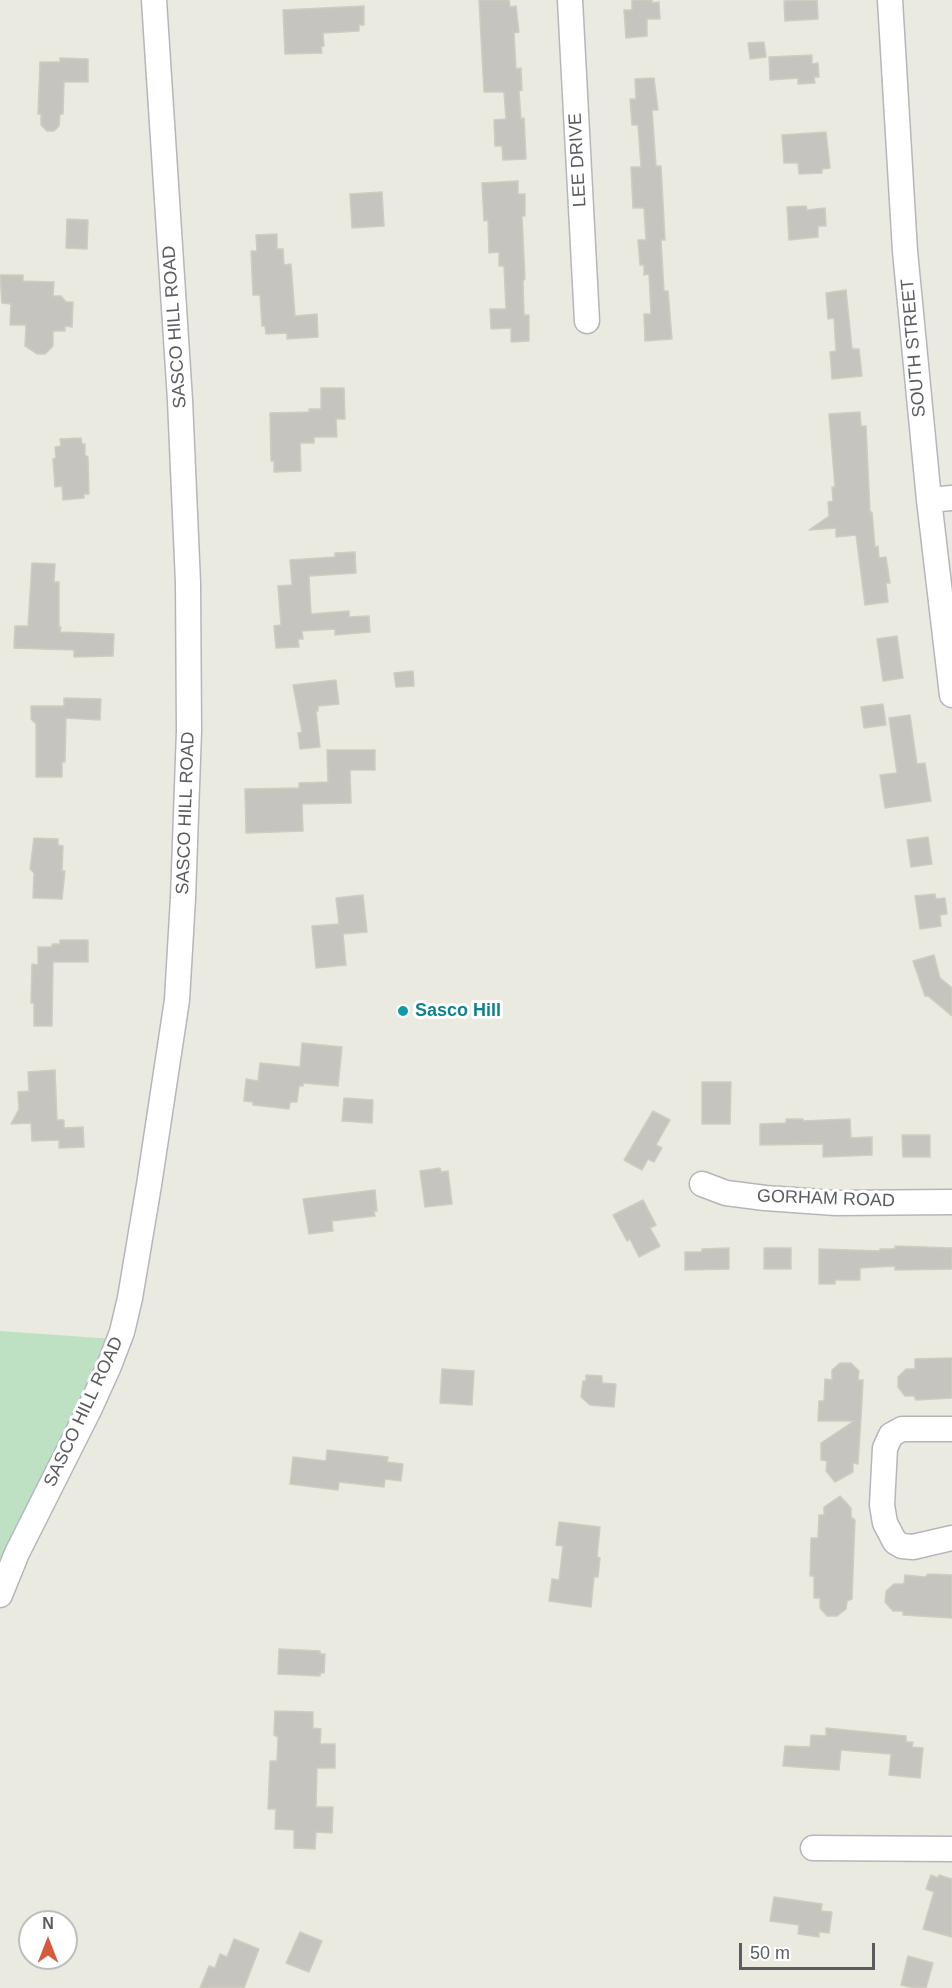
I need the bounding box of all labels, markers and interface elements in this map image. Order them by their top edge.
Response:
street label: LEE DRIVE [565,112,591,208]
street label: SASCO HILL ROAD [159,245,191,409]
street label: SOUTH STREET [897,278,931,418]
street label: SASCO HILL ROAD [172,731,200,895]
place label: Sasco Hill [415,1000,501,1022]
marker: Sasco Hill [396,1004,410,1018]
street label: GORHAM ROAD [757,1186,895,1212]
street label: SASCO HILL ROAD [40,1334,128,1490]
north arrow [18,1910,78,1970]
text: N [42,1915,54,1932]
scale bar [742,1931,878,1969]
text: 50 m [750,1943,790,1963]

